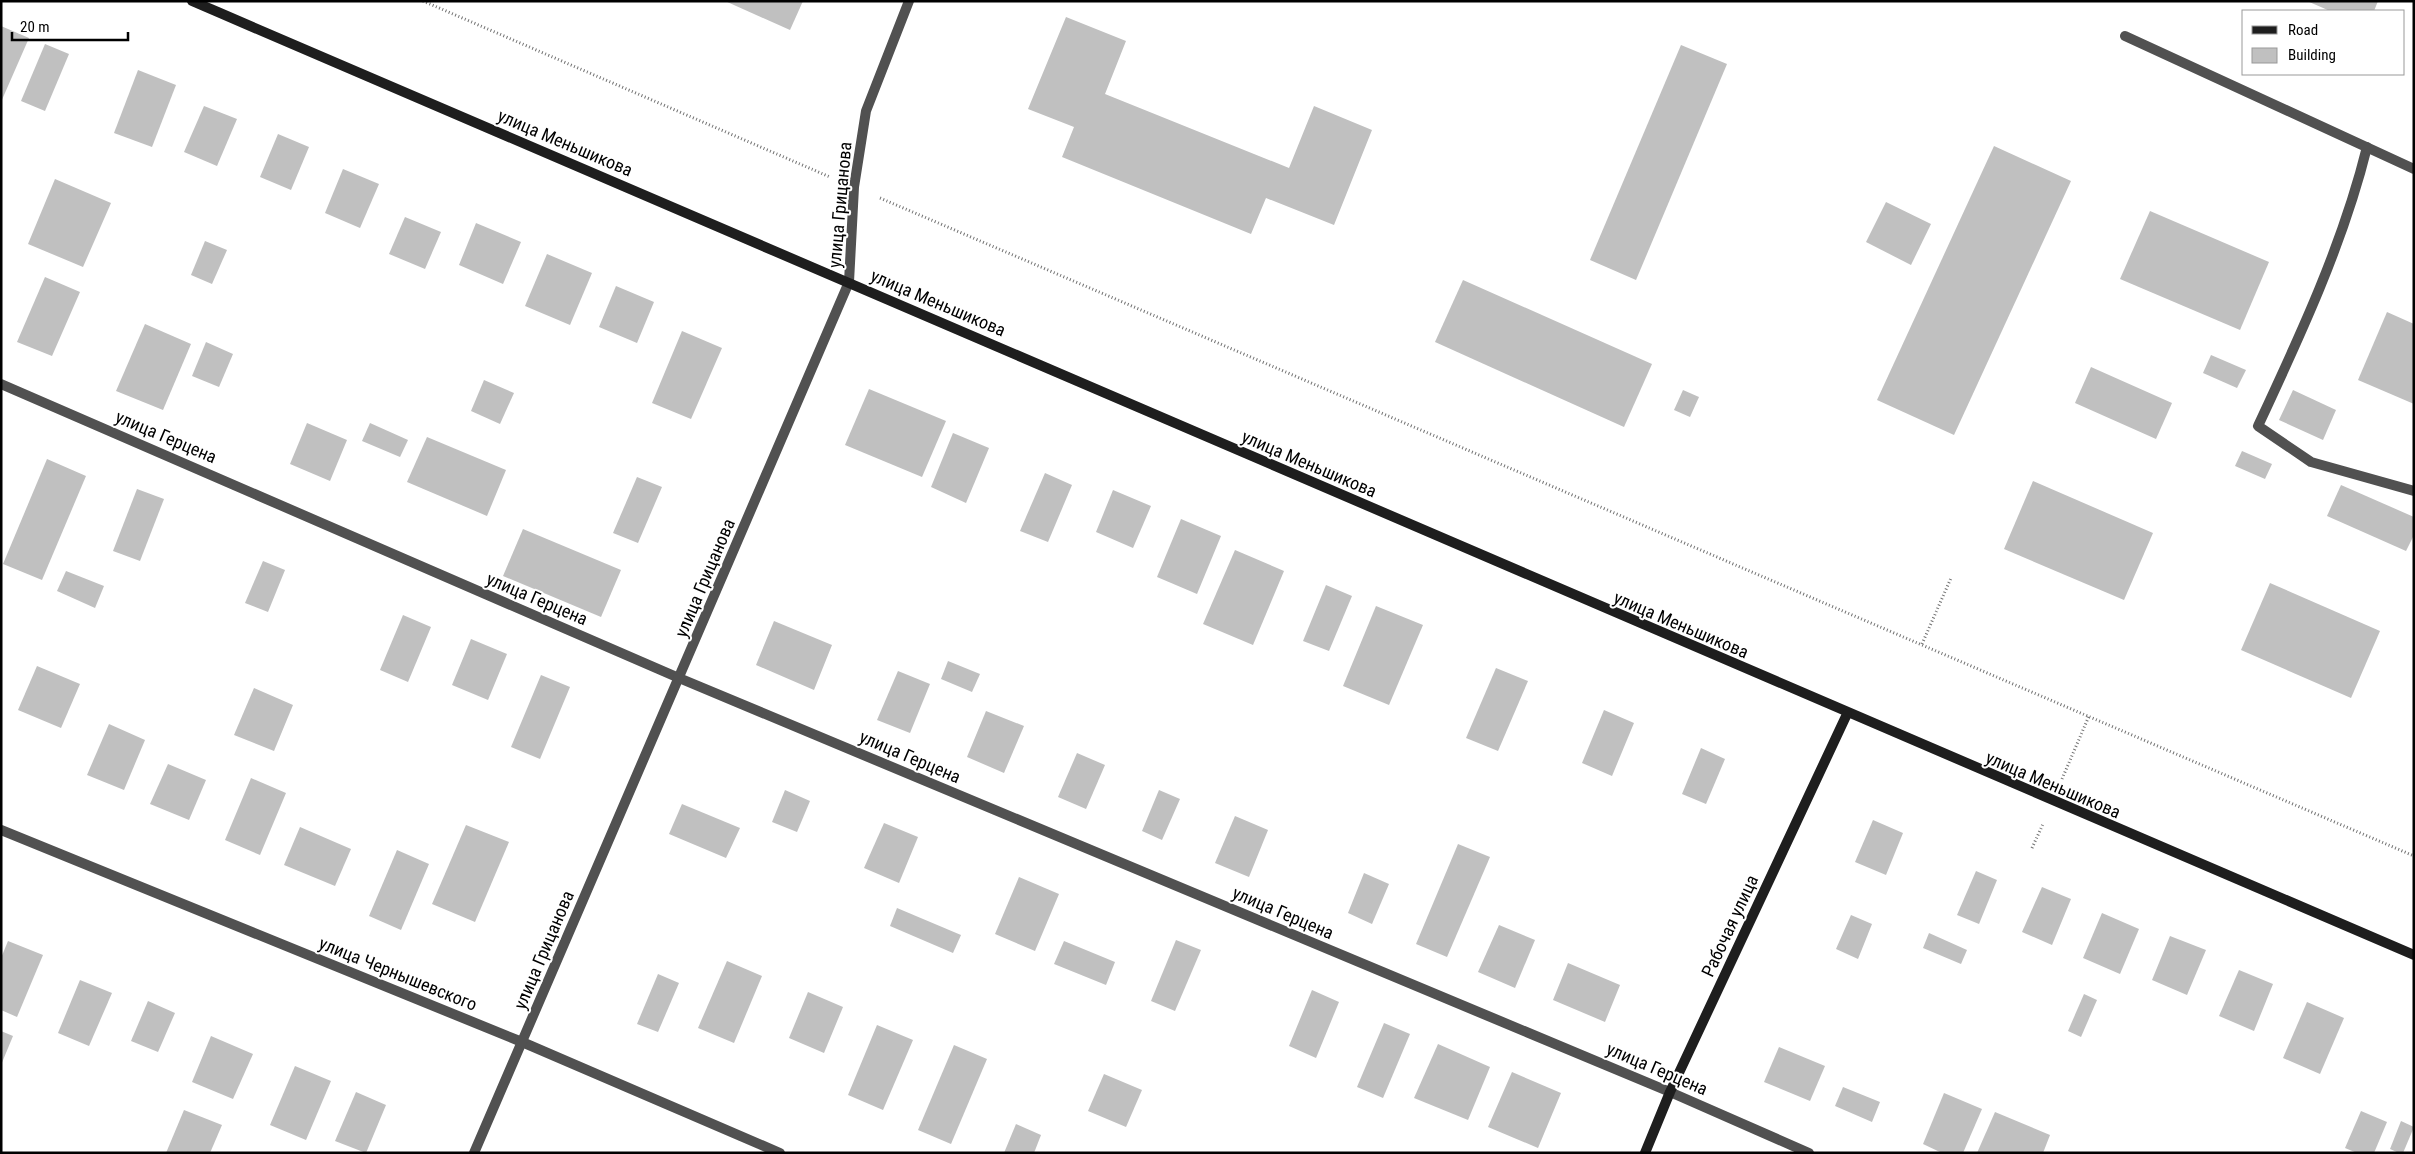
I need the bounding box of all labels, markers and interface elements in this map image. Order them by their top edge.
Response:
scale bar [12,10,129,42]
legend [2242,10,2405,75]
text: 20 m [20,18,50,36]
text: Road [2288,21,2318,39]
text: Building [2288,46,2336,64]
street label: улица Меньшикова [495,105,636,180]
street label: улица Грицанова [824,141,855,269]
street label: улица Меньшикова [868,265,1009,340]
street label: улица Герцена [112,406,220,467]
street label: улица Меньшикова [1239,426,1380,501]
street label: улица Грицанова [670,515,739,640]
street label: улица Герцена [483,568,591,629]
street label: улица Меньшикова [1611,587,1752,662]
street label: улица Герцена [856,726,964,787]
street label: улица Меньшикова [1983,747,2124,822]
street label: Рабочая улица [1697,872,1762,980]
street label: улица Герцена [1229,882,1337,943]
street label: улица Грицанова [509,887,578,1012]
street label: улица Чернышевского [316,932,480,1015]
street label: улица Герцена [1603,1038,1711,1099]

